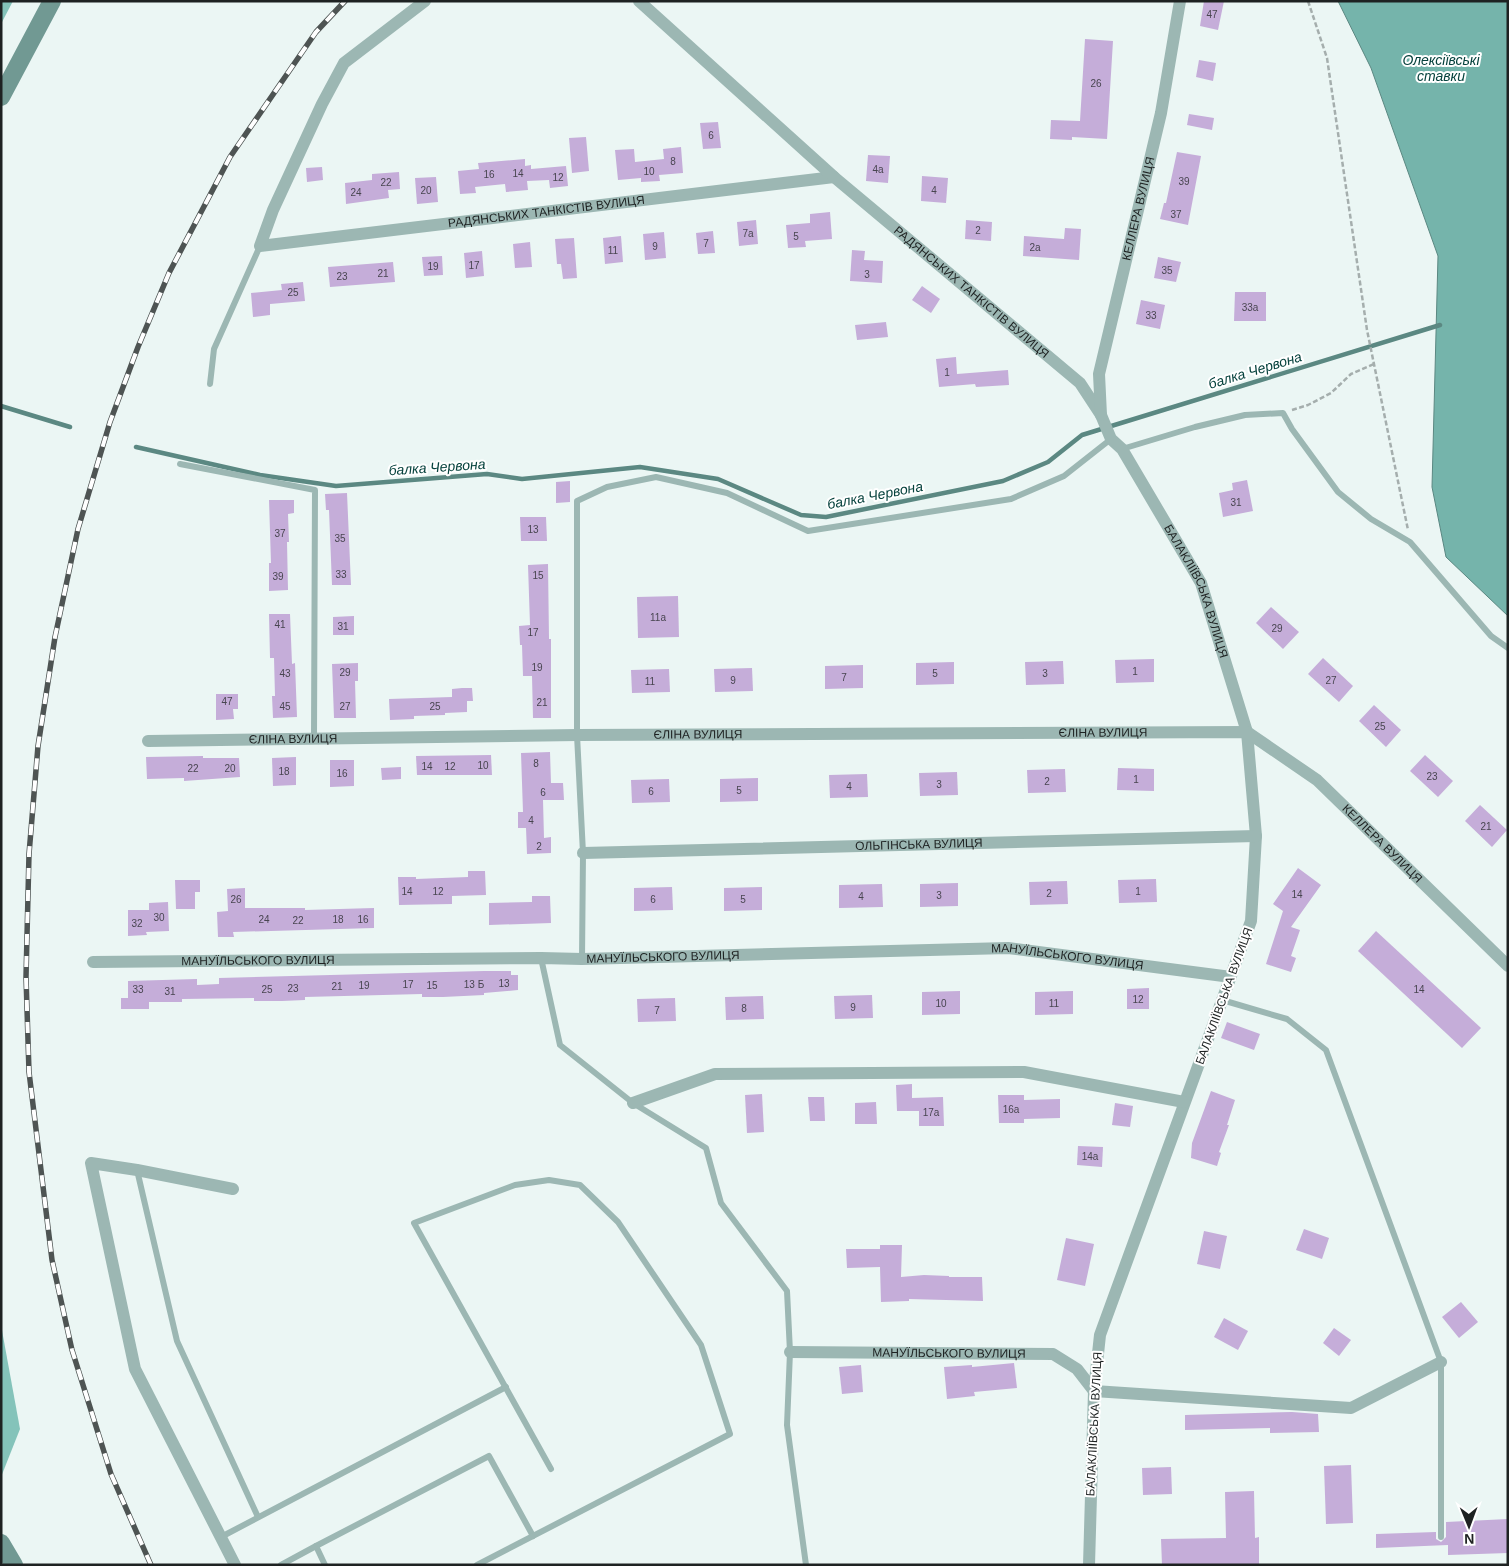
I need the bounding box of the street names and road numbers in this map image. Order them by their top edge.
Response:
street label: КЕЛЛЕРА ВУЛИЦЯ [1119,155,1157,262]
street label: РАДЯНСЬКИХ ТАНКІСТІВ ВУЛИЦЯ [447,193,645,230]
street label: РАДЯНСЬКИХ ТАНКІСТІВ ВУЛИЦЯ [891,223,1052,361]
street label: БАЛАКЛІЇВСЬКА ВУЛИЦЯ [1161,522,1231,660]
street label: ЄЛІНА ВУЛИЦЯ [1059,725,1147,740]
street label: ЄЛІНА ВУЛИЦЯ [654,727,742,742]
street label: ЄЛІНА ВУЛИЦЯ [249,731,337,747]
street label: КЕЛЛЕРА ВУЛИЦЯ [1339,801,1425,886]
street label: ОЛЬГІНСЬКА ВУЛИЦЯ [855,836,983,853]
street label: БАЛАКЛІЇВСЬКА ВУЛИЦЯ [1193,926,1255,1066]
street label: МАНУЇЛЬСЬКОГО ВУЛИЦЯ [991,941,1144,973]
street label: МАНУЇЛЬСЬКОГО ВУЛИЦЯ [586,948,740,966]
street label: МАНУЇЛЬСЬКОГО ВУЛИЦЯ [181,953,335,968]
street label: МАНУЇЛЬСЬКОГО ВУЛИЦЯ [872,1346,1026,1361]
street label: БАЛАКЛІЇВСЬКА ВУЛИЦЯ [1083,1351,1105,1497]

